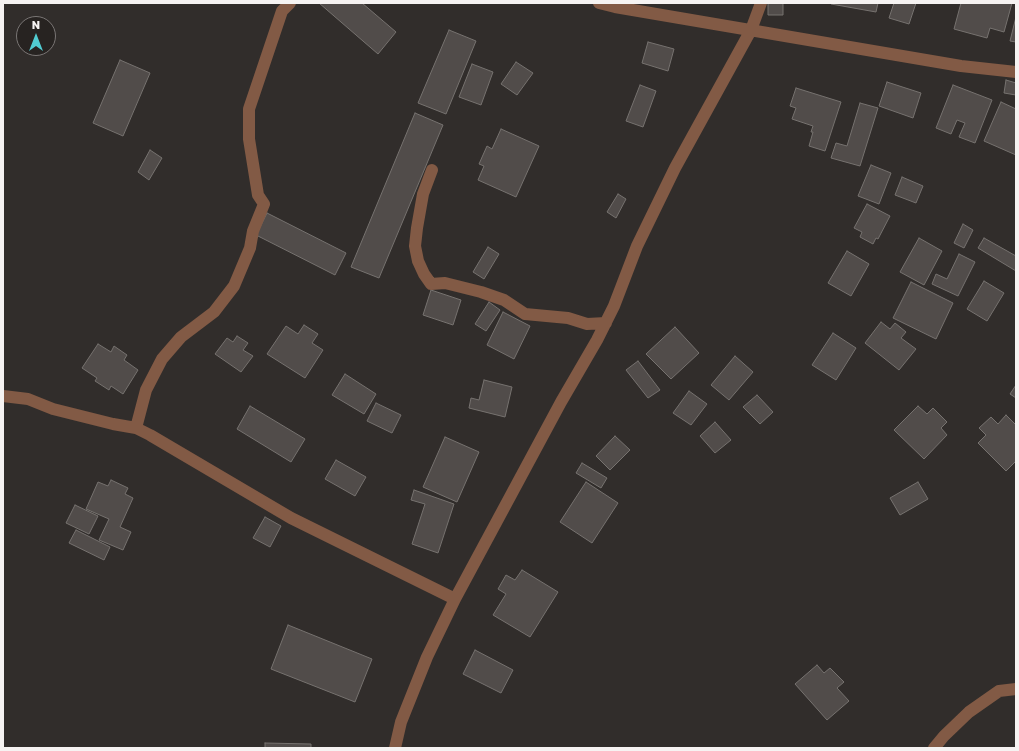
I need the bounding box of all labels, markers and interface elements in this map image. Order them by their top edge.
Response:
north arrow [16,16,56,56]
text: N [32,18,40,31]

